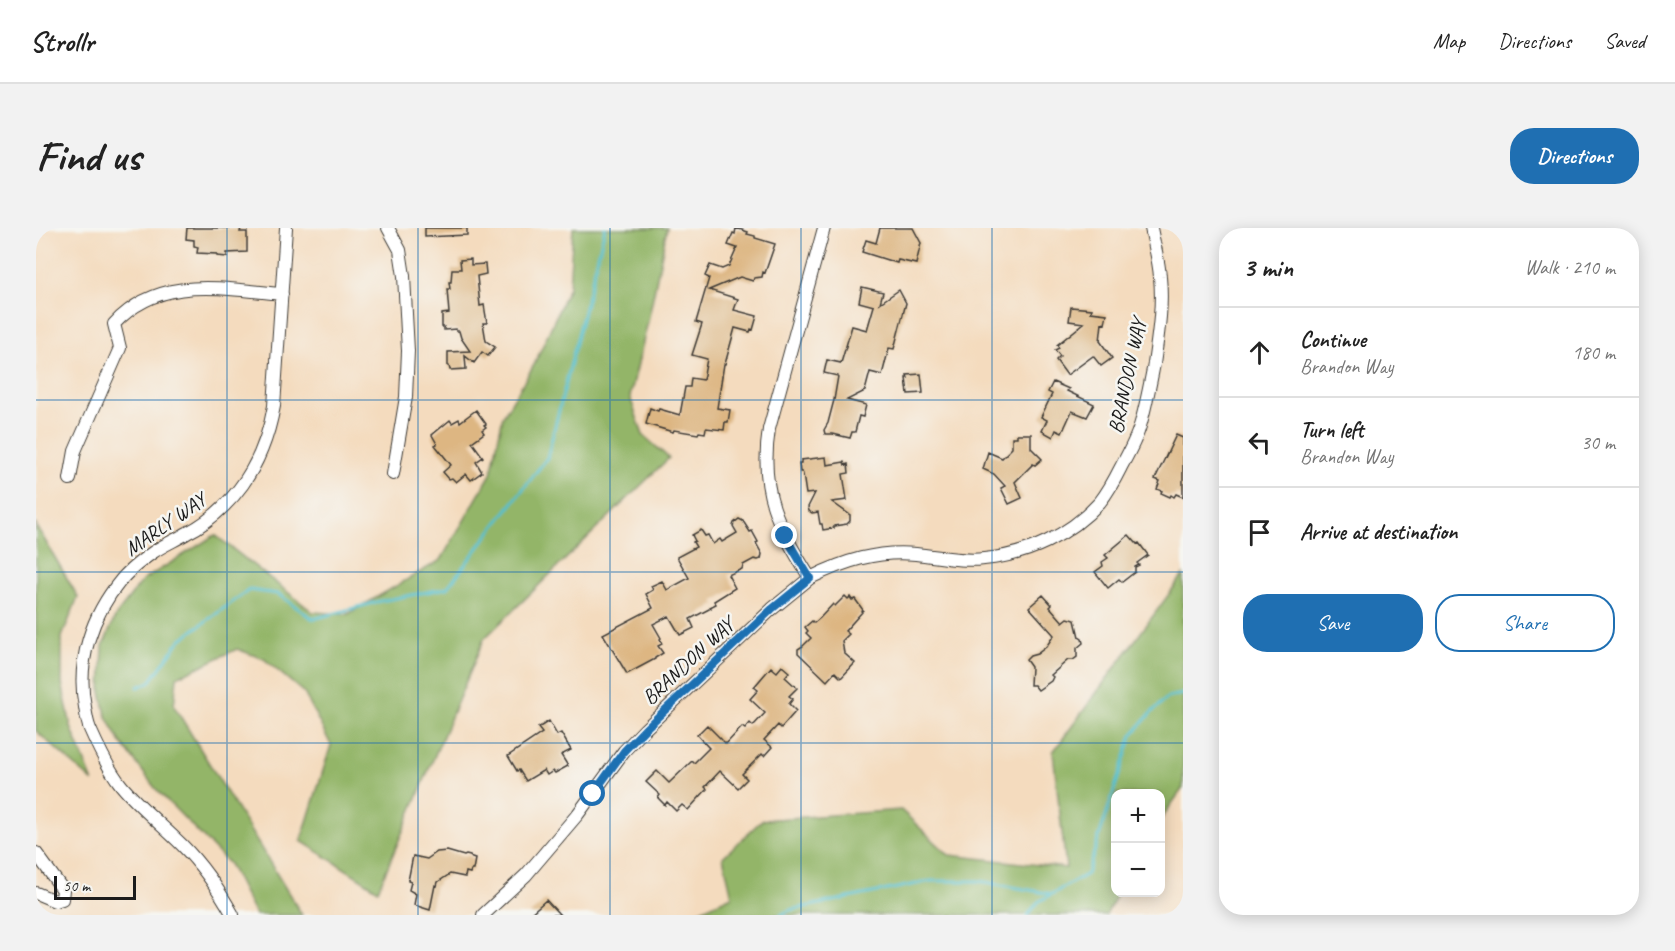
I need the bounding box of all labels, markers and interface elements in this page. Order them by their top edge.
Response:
text: Strollr [30,24,94,59]
text: Map [1433,28,1465,54]
text: Directions [1498,28,1571,54]
text: Saved [1604,28,1645,54]
button: Directions [1510,128,1639,184]
text: Find us [36,130,141,183]
text: 3 min [1243,251,1293,284]
text: Walk · 210 m [1525,255,1615,280]
street label: BRANDON WAY [1102,312,1153,436]
text: Continue [1300,326,1366,354]
icon: ahead [1243,336,1276,369]
text: 180 m [1572,340,1615,365]
text: Brandon Way [1300,354,1393,379]
text: Turn left [1300,416,1364,444]
icon: left [1243,426,1276,459]
text: 30 m [1581,430,1615,455]
text: Brandon Way [1300,444,1393,469]
street label: MARLY WAY [119,485,214,561]
icon: arrive [1243,516,1276,549]
text: Arrive at destination [1300,518,1457,546]
route end [771,522,797,548]
button: Save [1243,594,1423,652]
button: Share [1435,594,1615,652]
street label: BRANDON WAY [637,609,743,710]
route start [579,780,605,806]
map controls [1111,789,1165,897]
button: + [1111,789,1165,843]
button: − [1111,843,1165,897]
scale bar [54,873,136,900]
text: 50 m [63,876,90,896]

